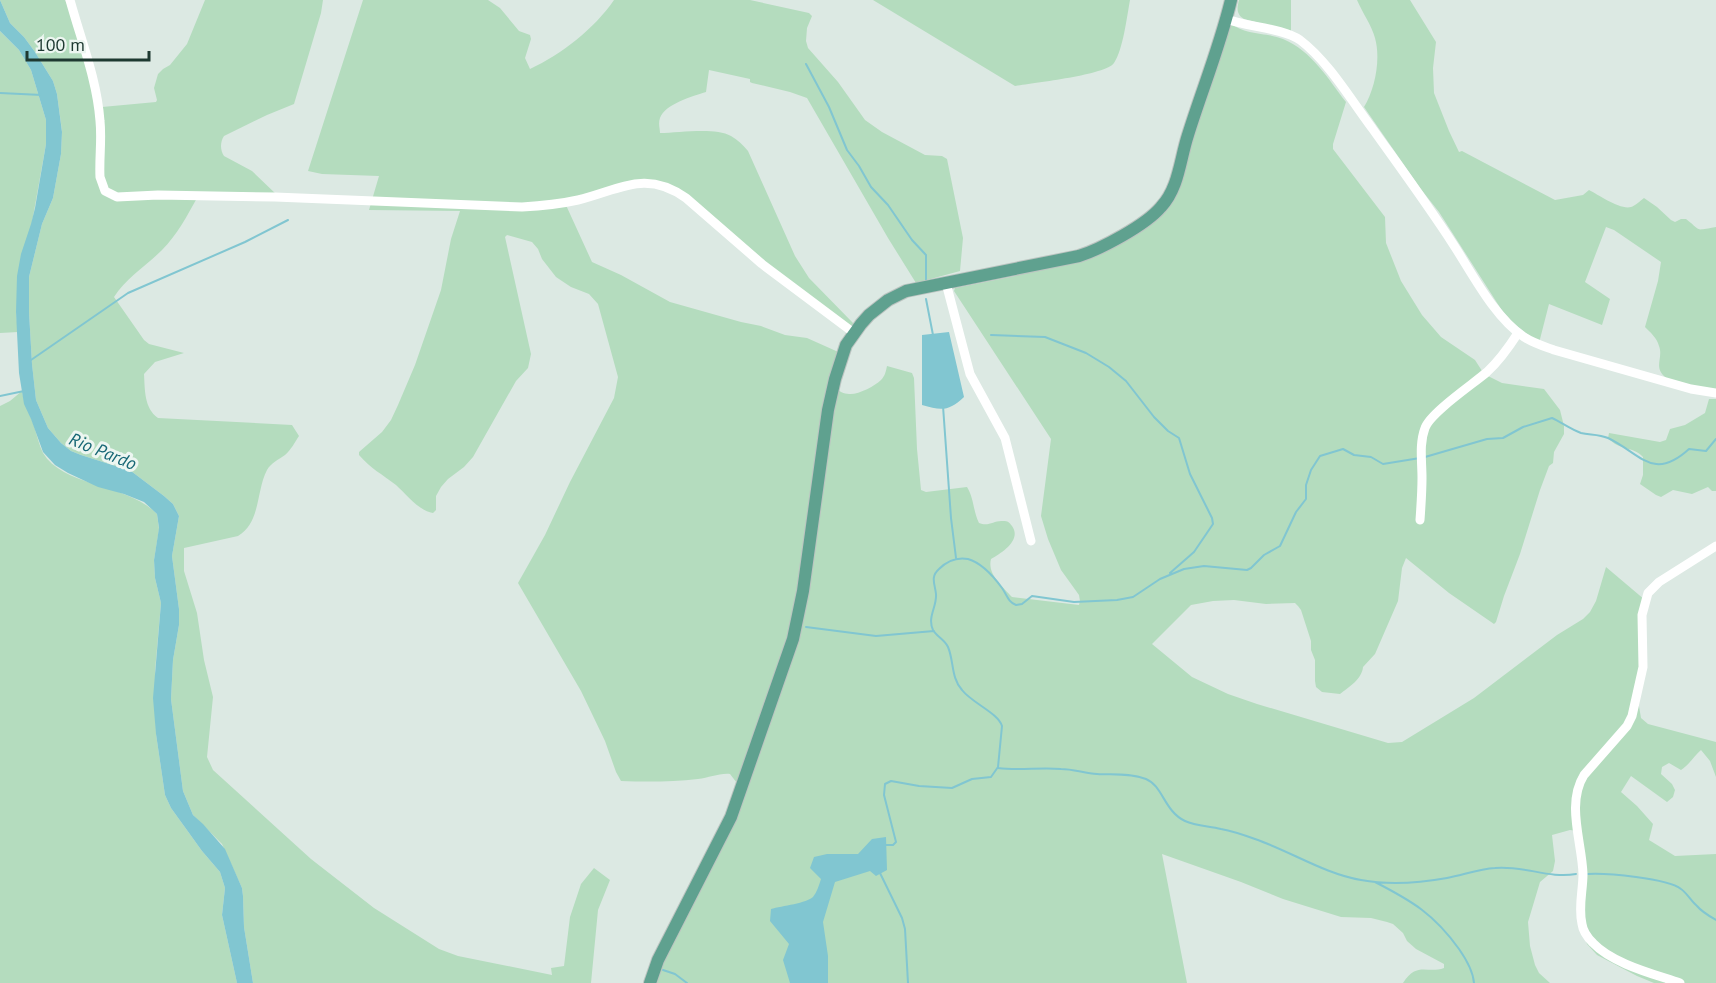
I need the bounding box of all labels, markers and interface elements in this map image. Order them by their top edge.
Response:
scale bar [27,24,148,62]
text: 100 m [36,33,85,56]
water label: Rio Pardo [66,427,140,475]

